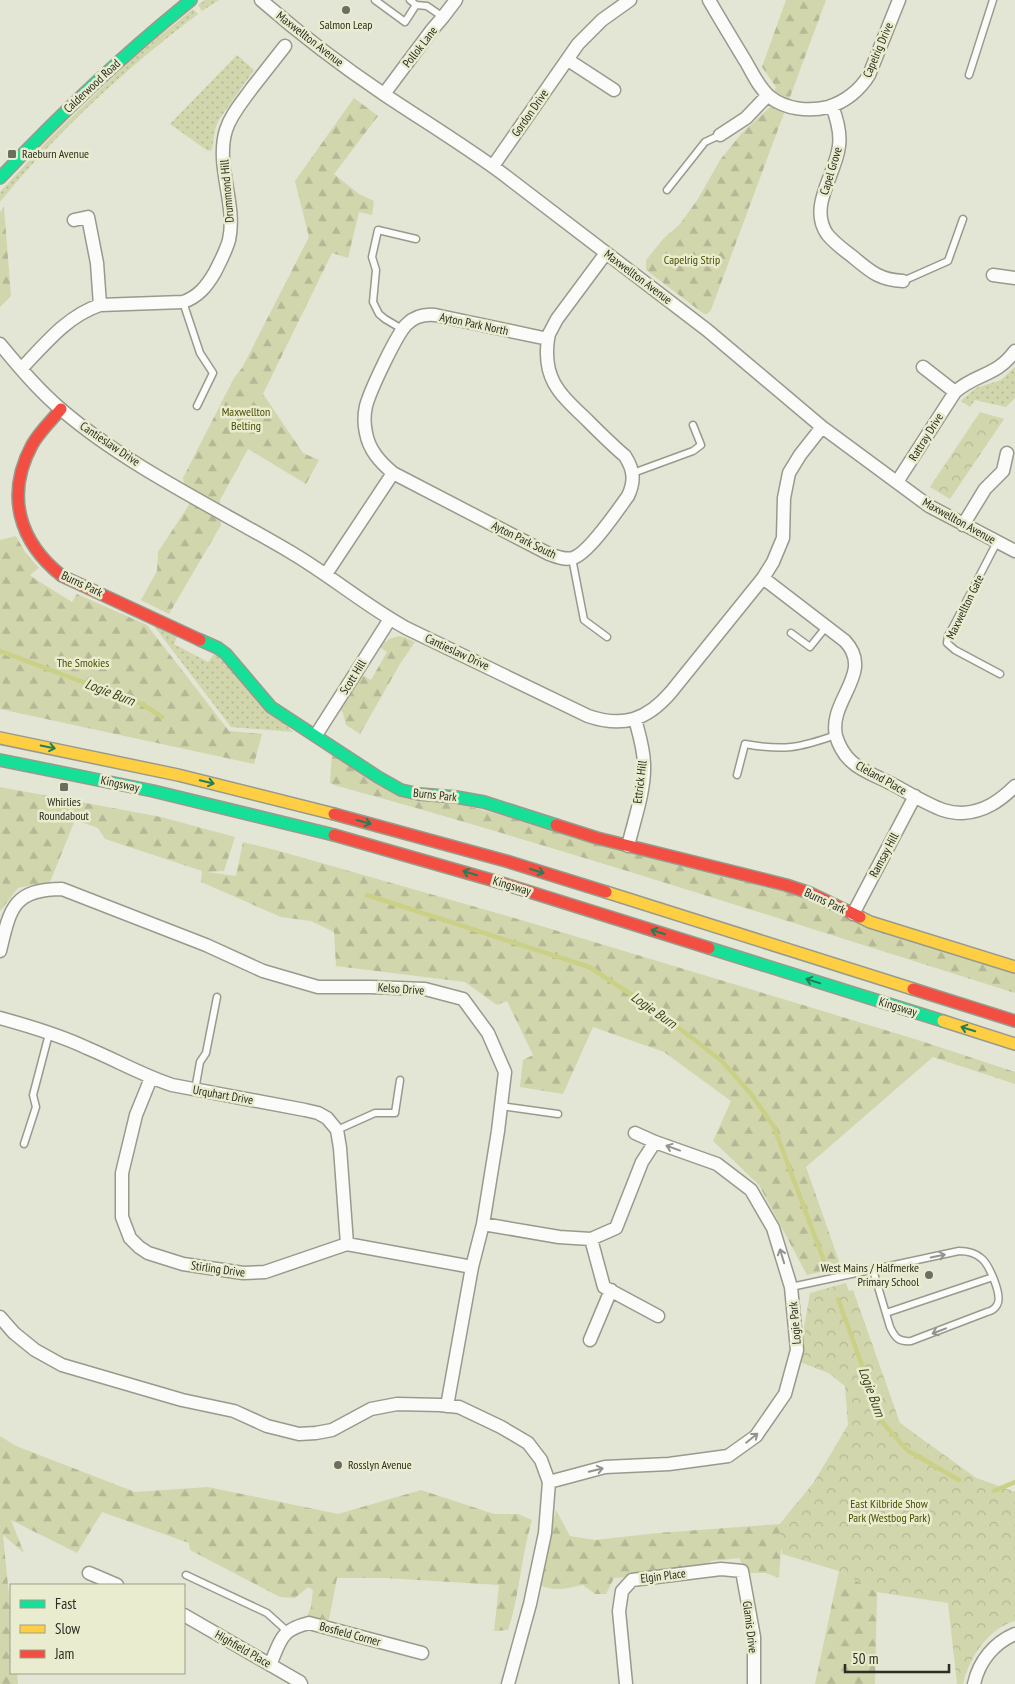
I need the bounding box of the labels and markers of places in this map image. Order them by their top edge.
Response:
marker: Salmon Leap [340,4,352,16]
place label: Salmon Leap [320,17,372,32]
place label: Raeburn Avenue [22,146,89,161]
marker: Raeburn Avenue [6,148,18,160]
marker: Whirlies Roundabout [58,781,70,793]
place label: Whirlies Roundabout [39,794,90,823]
place label: West Mains / Halfmerke Primary School [821,1260,919,1289]
marker: West Mains / Halfmerke Primary School [923,1269,935,1281]
place label: Rosslyn Avenue [348,1457,412,1472]
marker: Rosslyn Avenue [332,1459,344,1471]

